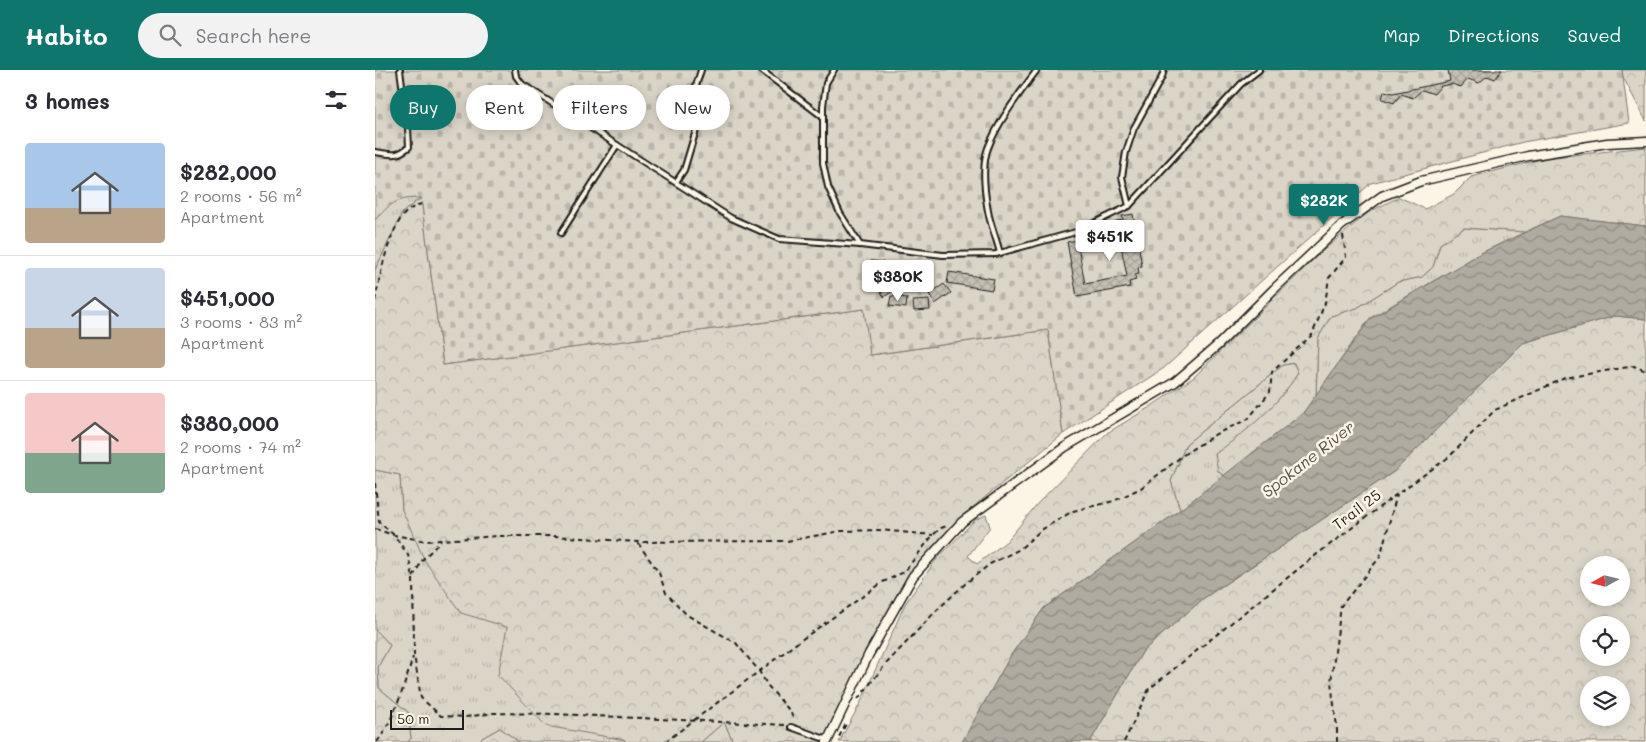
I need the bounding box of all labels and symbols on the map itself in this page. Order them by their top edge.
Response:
pin: $282K [1289,184,1359,226]
pin: $451K [1075,220,1145,262]
pin: $380K [863,260,933,302]
water label: Spokane River [1257,416,1358,501]
street label: Trail 25 [1328,485,1385,534]
north arrow [1580,556,1630,606]
scale bar [390,707,464,730]

